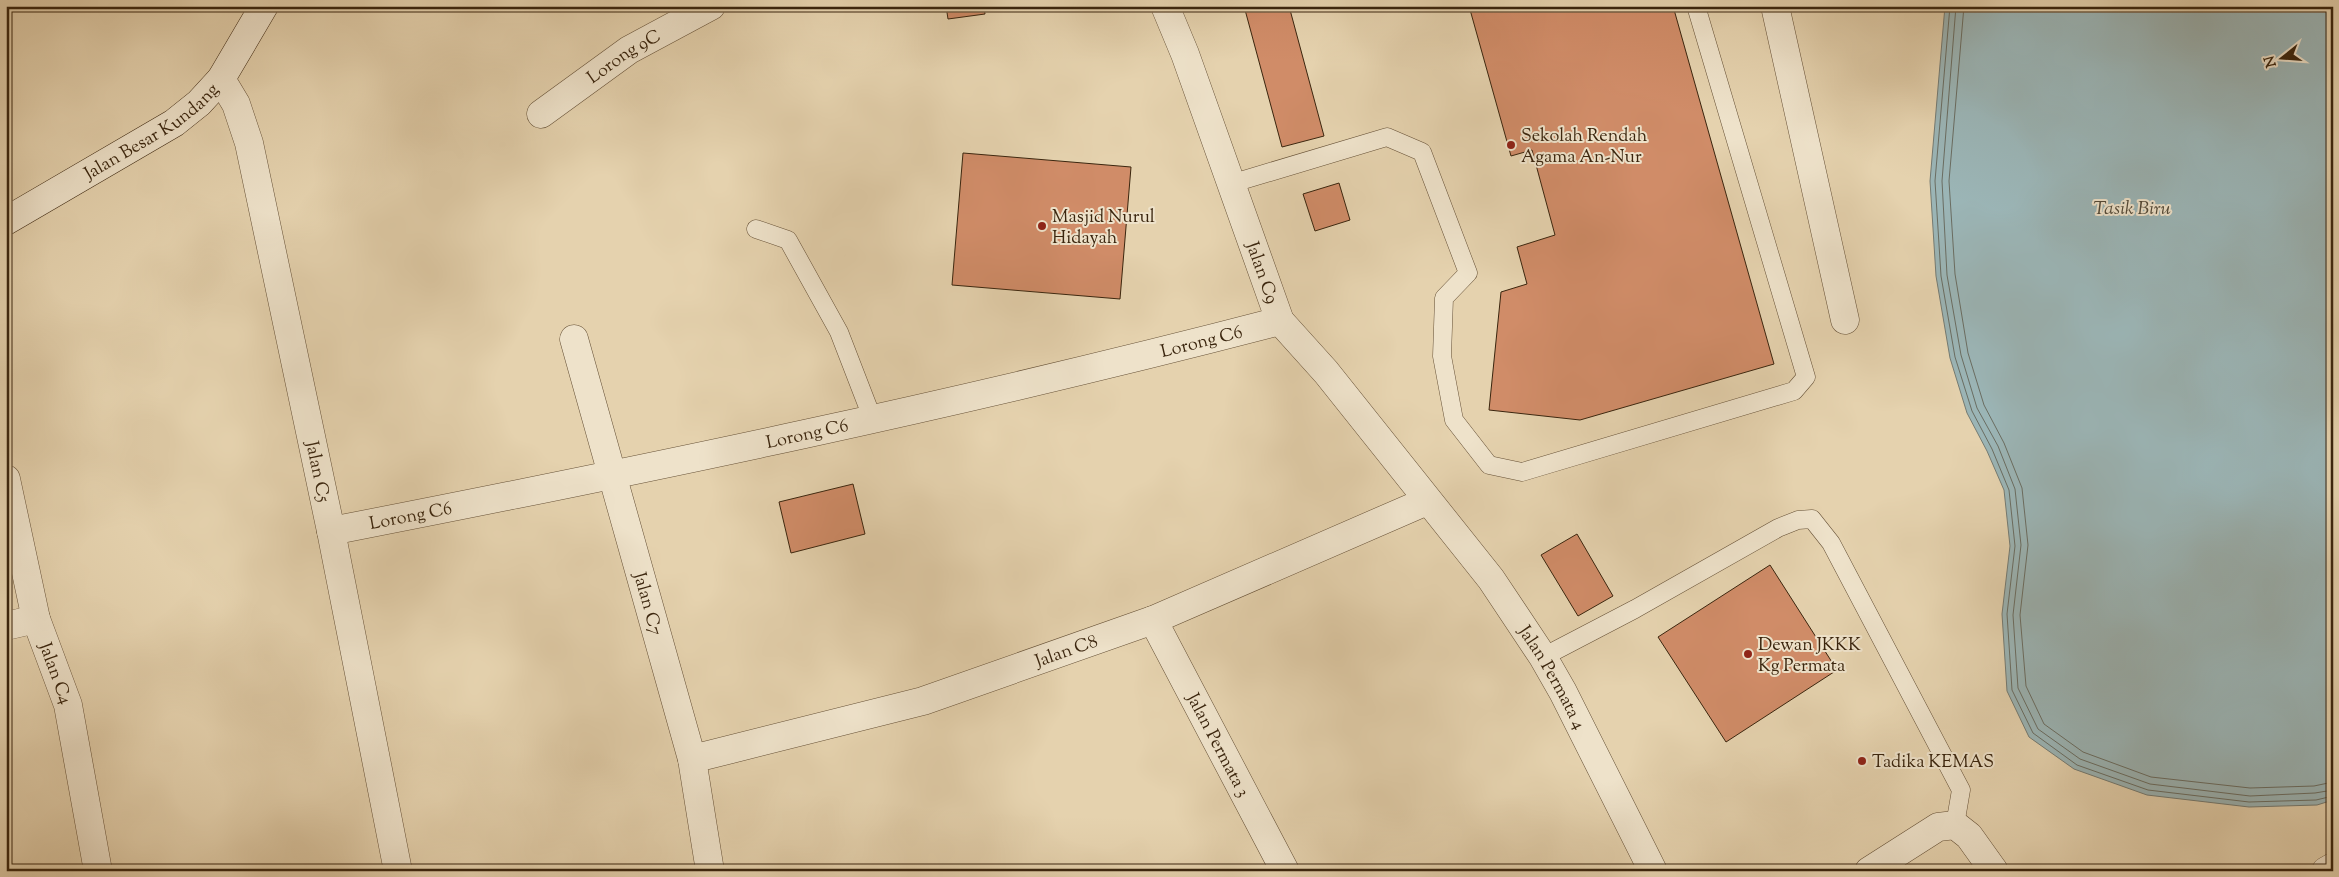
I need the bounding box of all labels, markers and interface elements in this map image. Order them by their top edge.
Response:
street label: Lorong 9C [582,24,666,91]
north arrow [2256,32,2306,82]
text: N [2260,53,2283,69]
street label: Jalan Besar Kundang [79,78,226,188]
place label: Sekolah Rendah Agama An-Nur [1521,124,1648,171]
marker: Sekolah Rendah Agama An-Nur [1505,139,1517,151]
water label: Tasik Biru [2093,196,2171,223]
place label: Masjid Nurul Hidayah [1052,205,1155,252]
marker: Masjid Nurul Hidayah [1036,220,1048,232]
street label: Jalan C9 [1238,238,1284,308]
street label: Lorong C6 [1158,320,1246,366]
street label: Lorong C6 [764,414,851,457]
street label: Jalan C5 [297,438,336,505]
street label: Lorong C6 [367,496,454,538]
street label: Jalan C7 [625,569,668,639]
street label: Jalan Permata 4 [1510,620,1591,735]
street label: Jalan C8 [1031,629,1102,676]
place label: Dewan JKKK Kg Permata [1758,633,1861,680]
street label: Jalan C4 [31,638,78,709]
marker: Dewan JKKK Kg Permata [1742,648,1754,660]
street label: Jalan Permata 3 [1178,688,1255,802]
place label: Tadika KEMAS [1872,750,1994,776]
marker: Tadika KEMAS [1856,755,1868,767]

